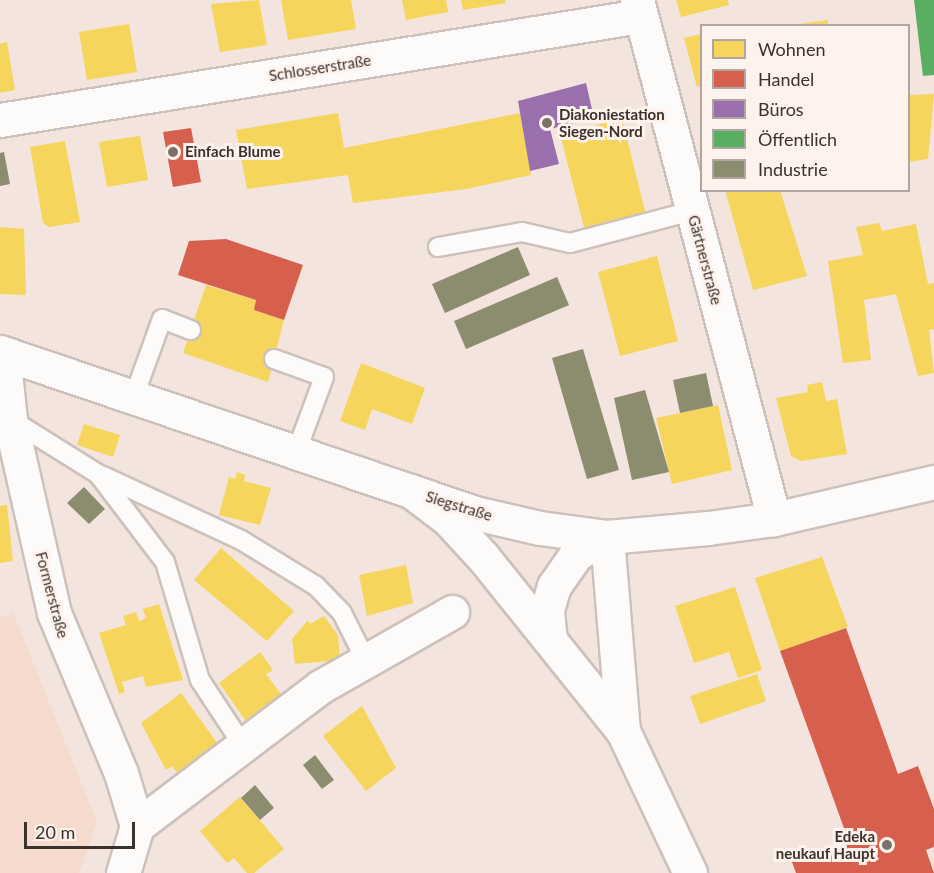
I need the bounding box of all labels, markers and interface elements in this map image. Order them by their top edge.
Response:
legend [700,24,910,192]
text: Wohnen [758,38,825,60]
street label: Schlosserstraße [268,51,372,85]
text: Handel [758,68,814,90]
text: Büros [758,98,804,120]
place label: Diakoniestation Siegen-Nord [559,105,665,140]
marker: Diakoniestation Siegen-Nord [540,116,554,130]
text: Öffentlich [758,128,837,150]
place label: Einfach Blume [185,143,281,161]
marker: Einfach Blume [166,145,180,159]
text: Industrie [758,158,828,180]
street label: Gärtnerstraße [684,213,726,307]
street label: Siegstraße [424,487,494,525]
street label: Formerstraße [32,550,72,640]
scale bar [27,810,138,848]
text: 20 m [35,821,75,843]
place label: Edeka neukauf Haupt [776,827,875,862]
marker: Edeka neukauf Haupt [880,838,894,852]

